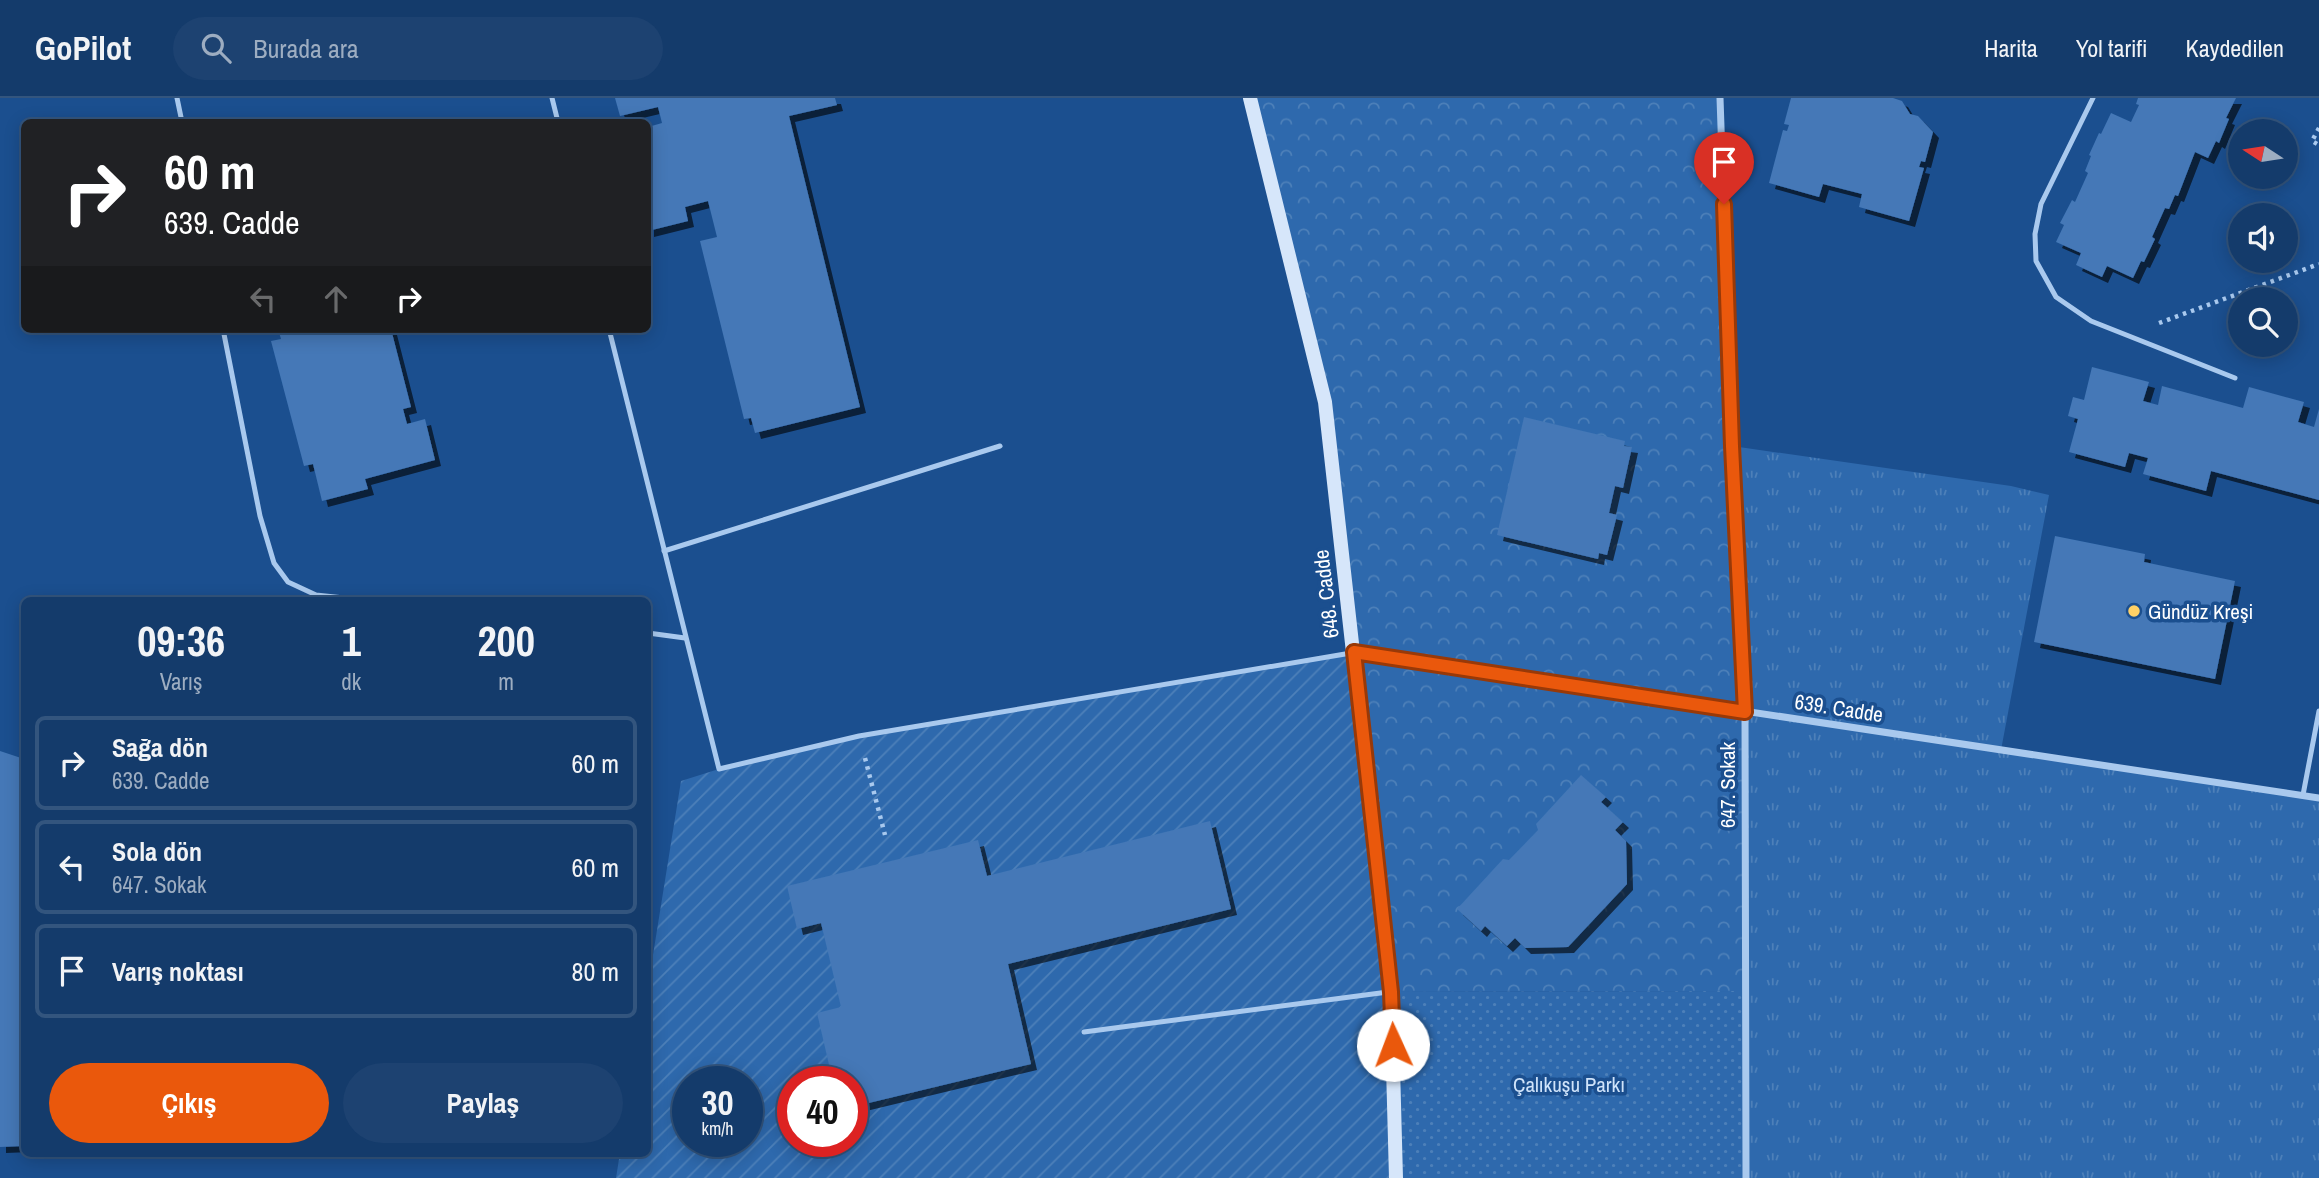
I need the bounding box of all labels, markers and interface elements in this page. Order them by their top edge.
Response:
search box [173,17,663,80]
text: GoPilot [35,26,131,70]
icon: search [197,29,235,67]
text: Burada ara [253,31,359,66]
text: Harita [1984,32,2038,64]
text: Yol tarifi [2076,32,2148,64]
text: Kaydedilen [2186,32,2284,64]
north arrow [2228,119,2298,189]
map controls [2228,119,2298,357]
pin [1694,132,1754,204]
text: 60 m [164,138,256,204]
icon: arrive [1705,143,1743,181]
icon: right [49,147,140,238]
text: 639. Cadde [164,201,300,244]
button: sound [2228,203,2298,273]
icon: left [244,280,282,318]
icon: ahead [317,280,355,318]
icon: right [390,280,428,318]
button: search [2228,287,2298,357]
street label: 648. Cadde [1306,548,1346,640]
place label: Gündüz Kreşi [2148,597,2253,626]
marker: Gündüz Kreşi [2126,603,2142,619]
text: 09:36 [137,613,225,669]
text: 1 [342,613,361,669]
text: 200 [477,613,535,669]
text: Varış [160,666,202,697]
text: dk [341,666,361,697]
text: m [498,666,514,697]
street label: 639. Cadde [1793,687,1885,729]
text: Sağa dön [112,730,208,765]
street label: 647. Sokak [1713,742,1742,828]
icon: right [53,744,91,782]
text: 60 m [572,746,619,781]
text: 639. Cadde [112,765,210,796]
text: Sola dön [112,834,202,869]
icon: left [53,848,91,886]
text: 60 m [572,850,619,885]
text: 647. Sokak [112,869,206,900]
icon: arrive [53,952,91,990]
text: Varış noktası [112,954,244,989]
text: 80 m [572,954,619,989]
position arrow [1356,1008,1430,1082]
button: Çıkış [49,1063,329,1143]
button: Paylaş [343,1063,623,1143]
speed limit sign: 40 [777,1066,868,1157]
park label: Çalıkuşu Parkı [1513,1070,1625,1099]
text: 30 [702,1079,733,1126]
text: km/h [702,1116,734,1141]

